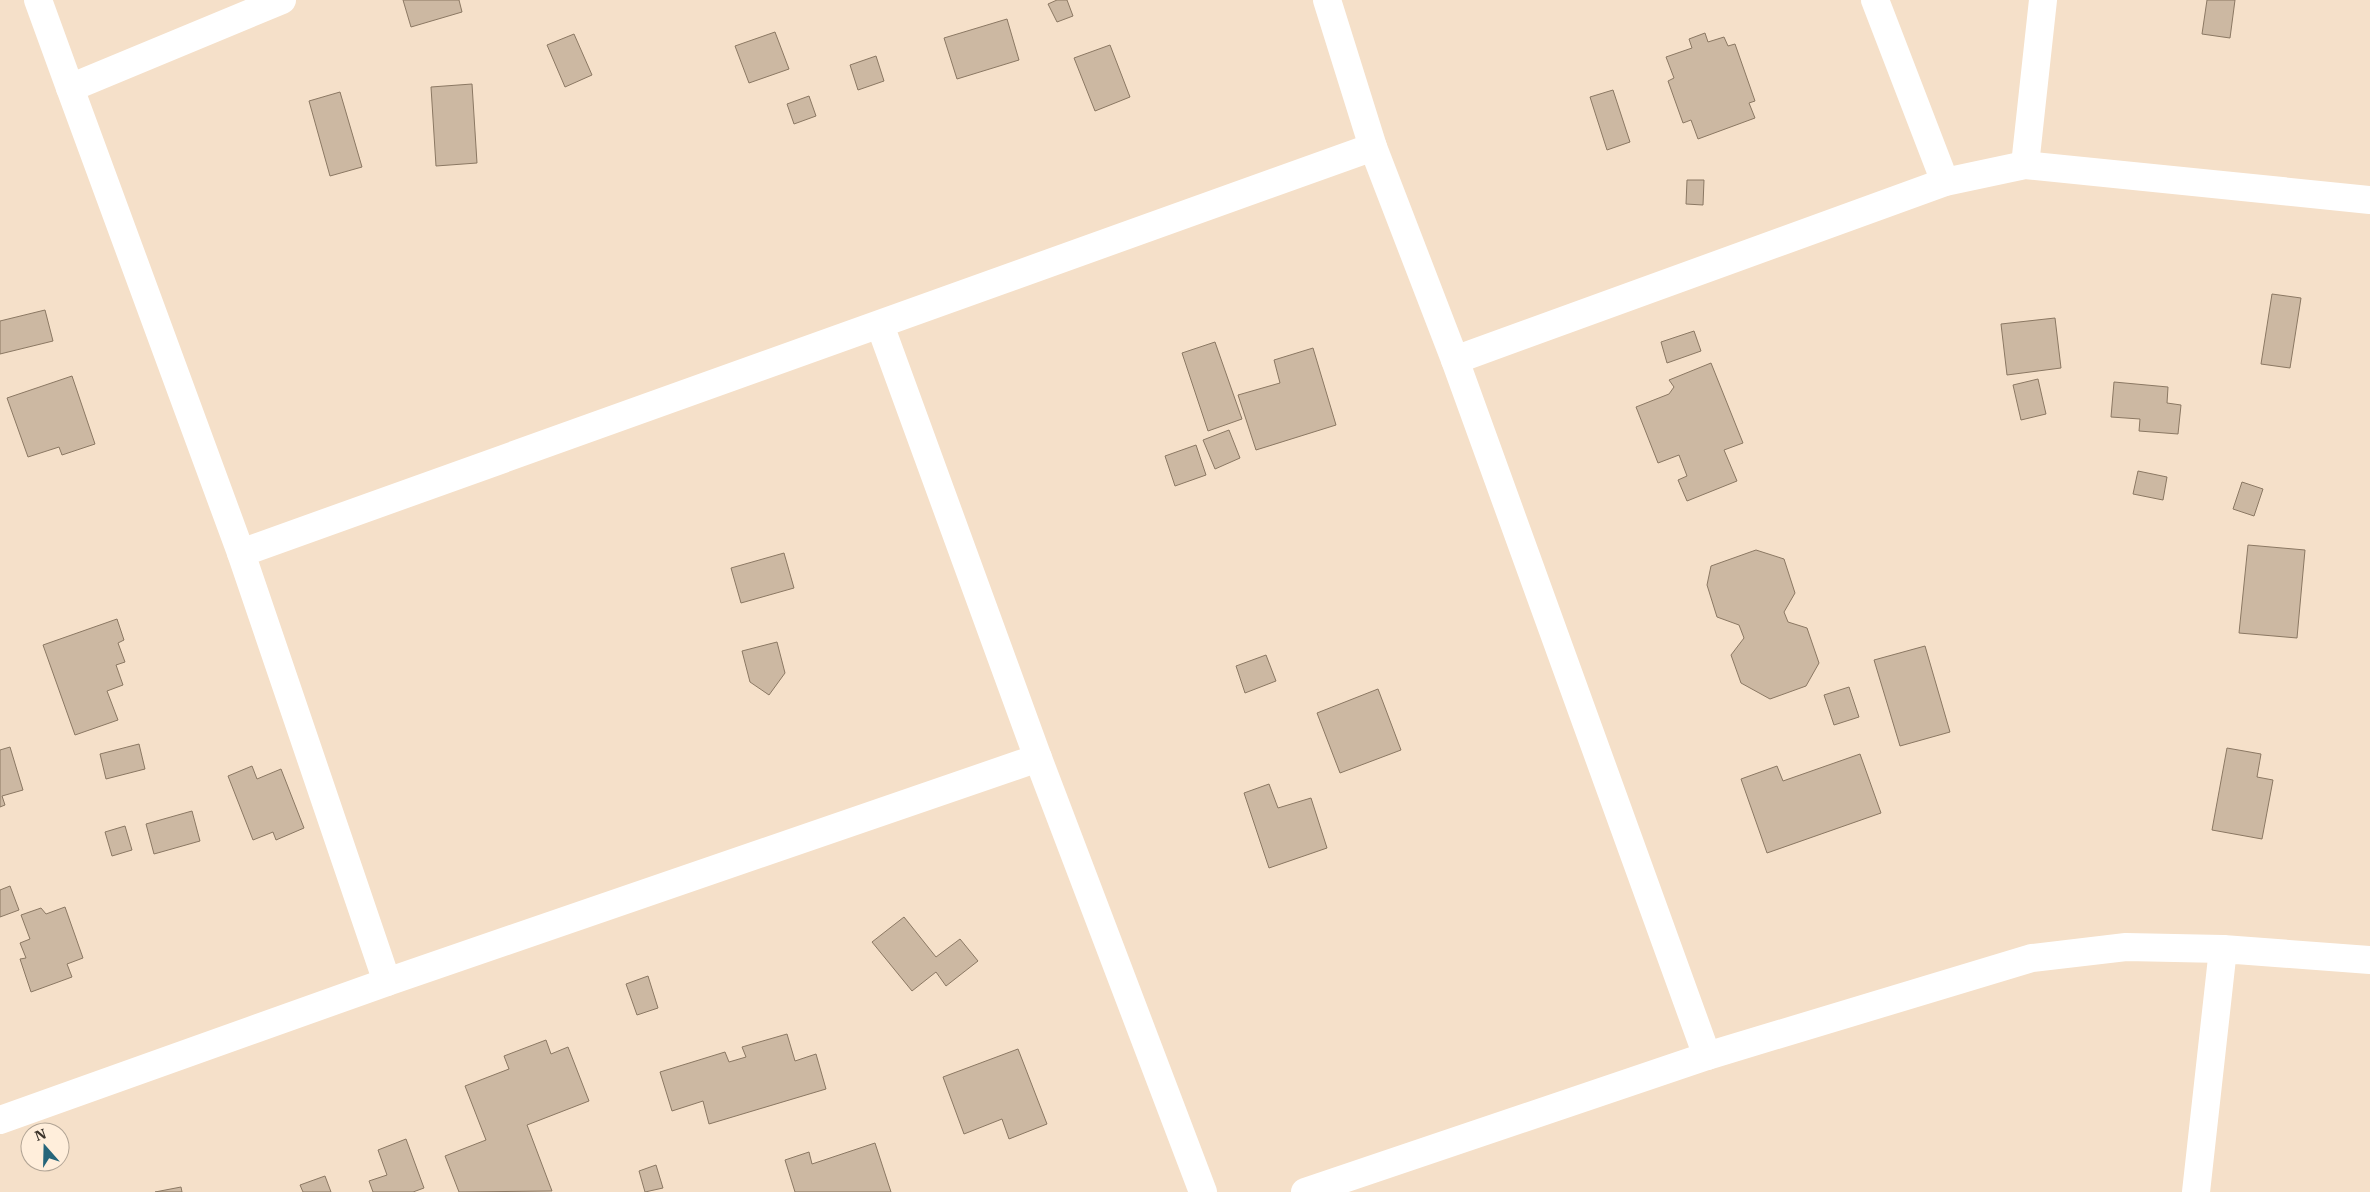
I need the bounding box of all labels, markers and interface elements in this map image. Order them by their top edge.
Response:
north arrow [20,1122,70,1172]
text: N [32,1124,49,1145]

